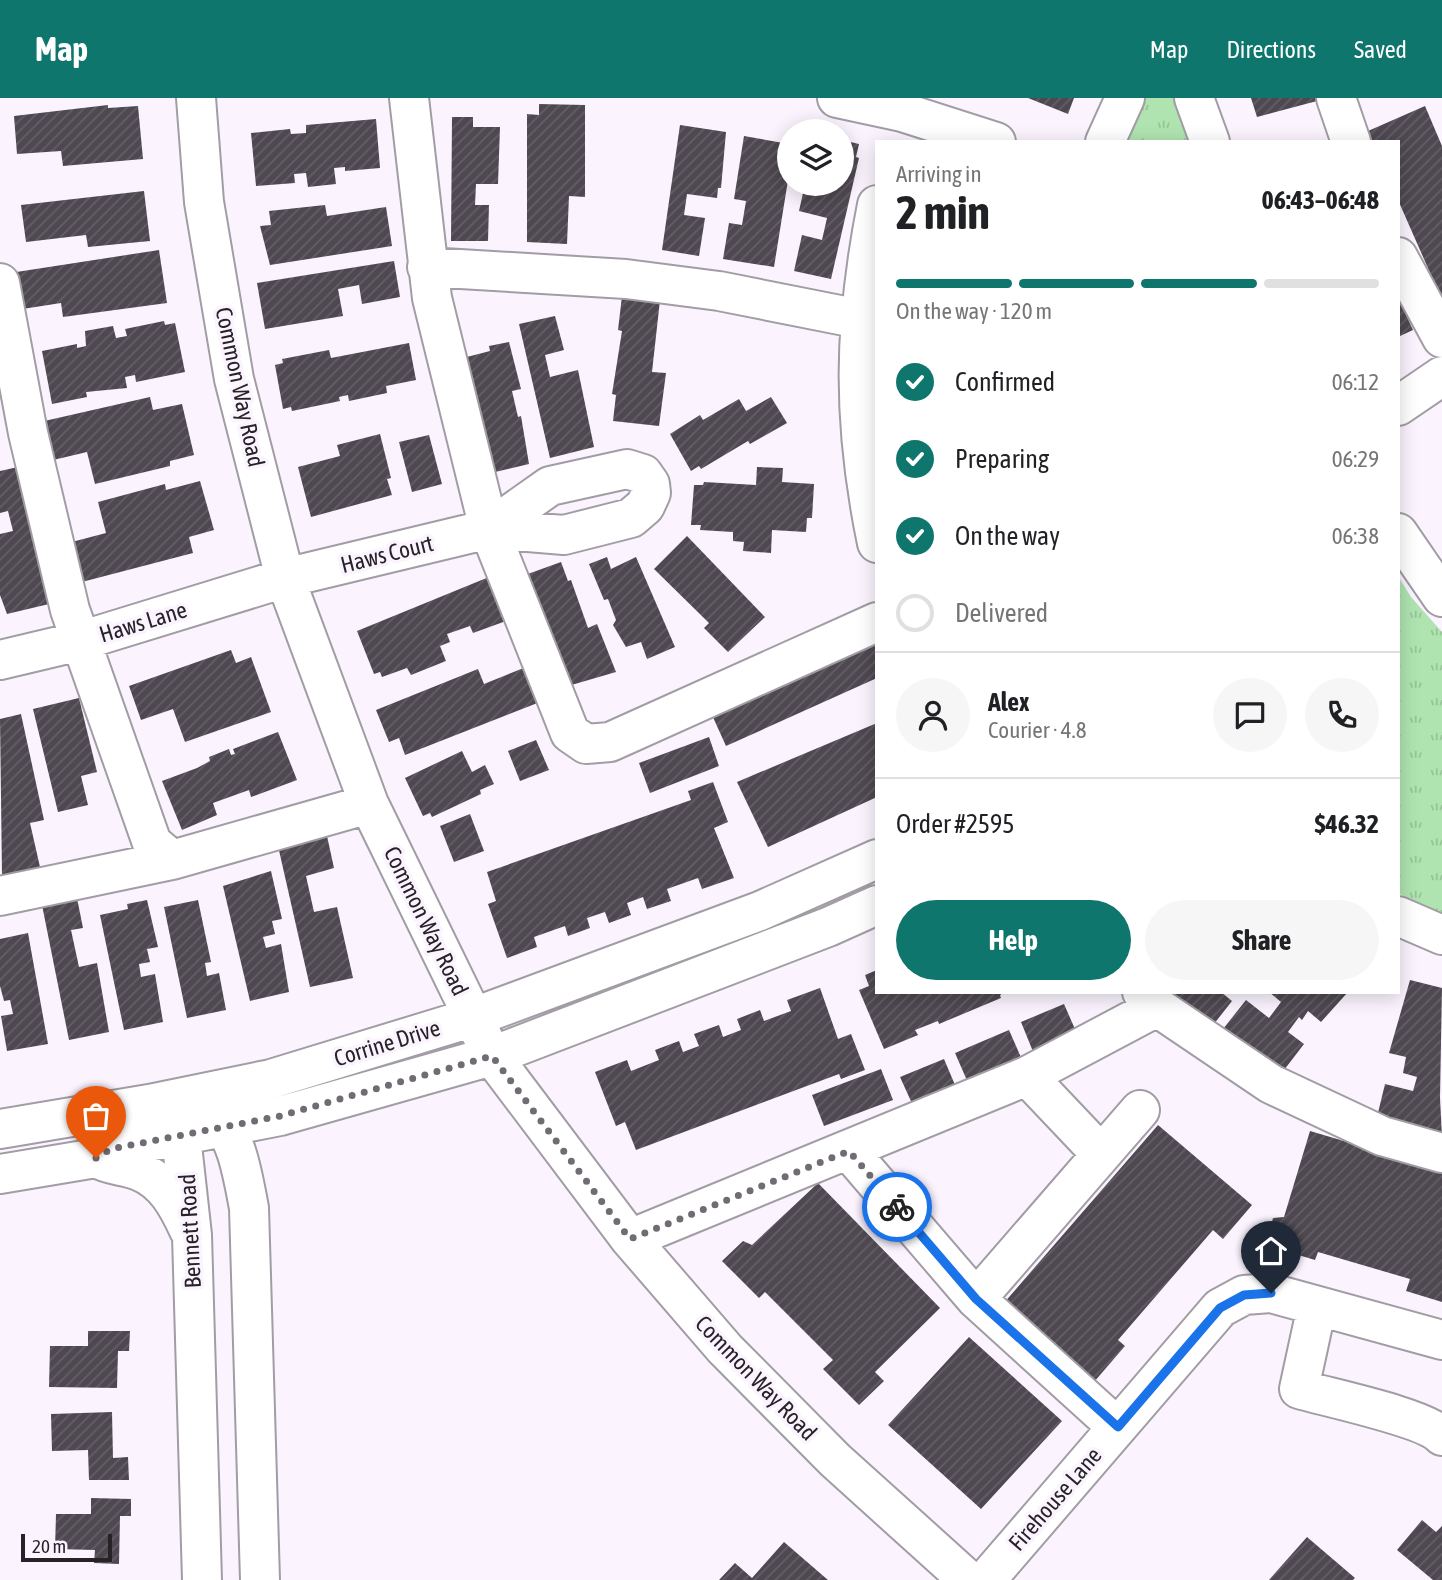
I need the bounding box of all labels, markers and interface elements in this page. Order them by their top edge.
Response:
text: Map [35,30,88,68]
text: Map [1150,36,1188,63]
text: Directions [1226,36,1316,63]
text: Saved [1354,36,1407,63]
map controls [777,119,854,196]
button: layers [777,119,854,196]
text: Arriving in [896,161,982,187]
text: 06:43–06:48 [1262,185,1379,215]
text: 2 min [896,186,990,239]
text: On the way · 120 m [896,298,1052,324]
street label: Common Way Road [210,305,270,469]
icon: check [896,363,934,401]
text: Confirmed [955,367,1055,397]
text: 06:12 [1332,369,1379,395]
icon: check [896,440,934,478]
text: Preparing [955,444,1049,474]
text: 06:29 [1332,446,1379,472]
icon: check [896,517,934,555]
text: On the way [955,521,1060,551]
text: 06:38 [1332,523,1379,549]
street label: Haws Court [338,530,436,578]
street label: Haws Lane [96,596,190,648]
text: Delivered [955,598,1048,628]
button: person [896,678,970,752]
button: chat [1213,678,1287,752]
button: phone [1305,678,1379,752]
text: Alex [988,687,1029,717]
text: Courier · 4.8 [988,717,1087,743]
text: Order #2595 [896,809,1015,839]
text: $46.32 [1315,809,1379,839]
street label: Common Way Road [379,842,473,1000]
button: Help [896,900,1131,980]
button: Share [1145,900,1379,980]
street label: Corrine Drive [331,1015,443,1071]
pin [66,1086,126,1158]
icon: bag [77,1097,115,1135]
courier [862,1172,932,1242]
street label: Bennett Road [174,1173,206,1289]
icon: bike [878,1188,916,1226]
pin [1241,1221,1301,1293]
icon: home [1252,1232,1290,1270]
street label: Common Way Road [690,1310,822,1446]
street label: Firehouse Lane [1003,1442,1107,1556]
scale bar [21,1531,112,1563]
text: 20 m [32,1535,66,1557]

